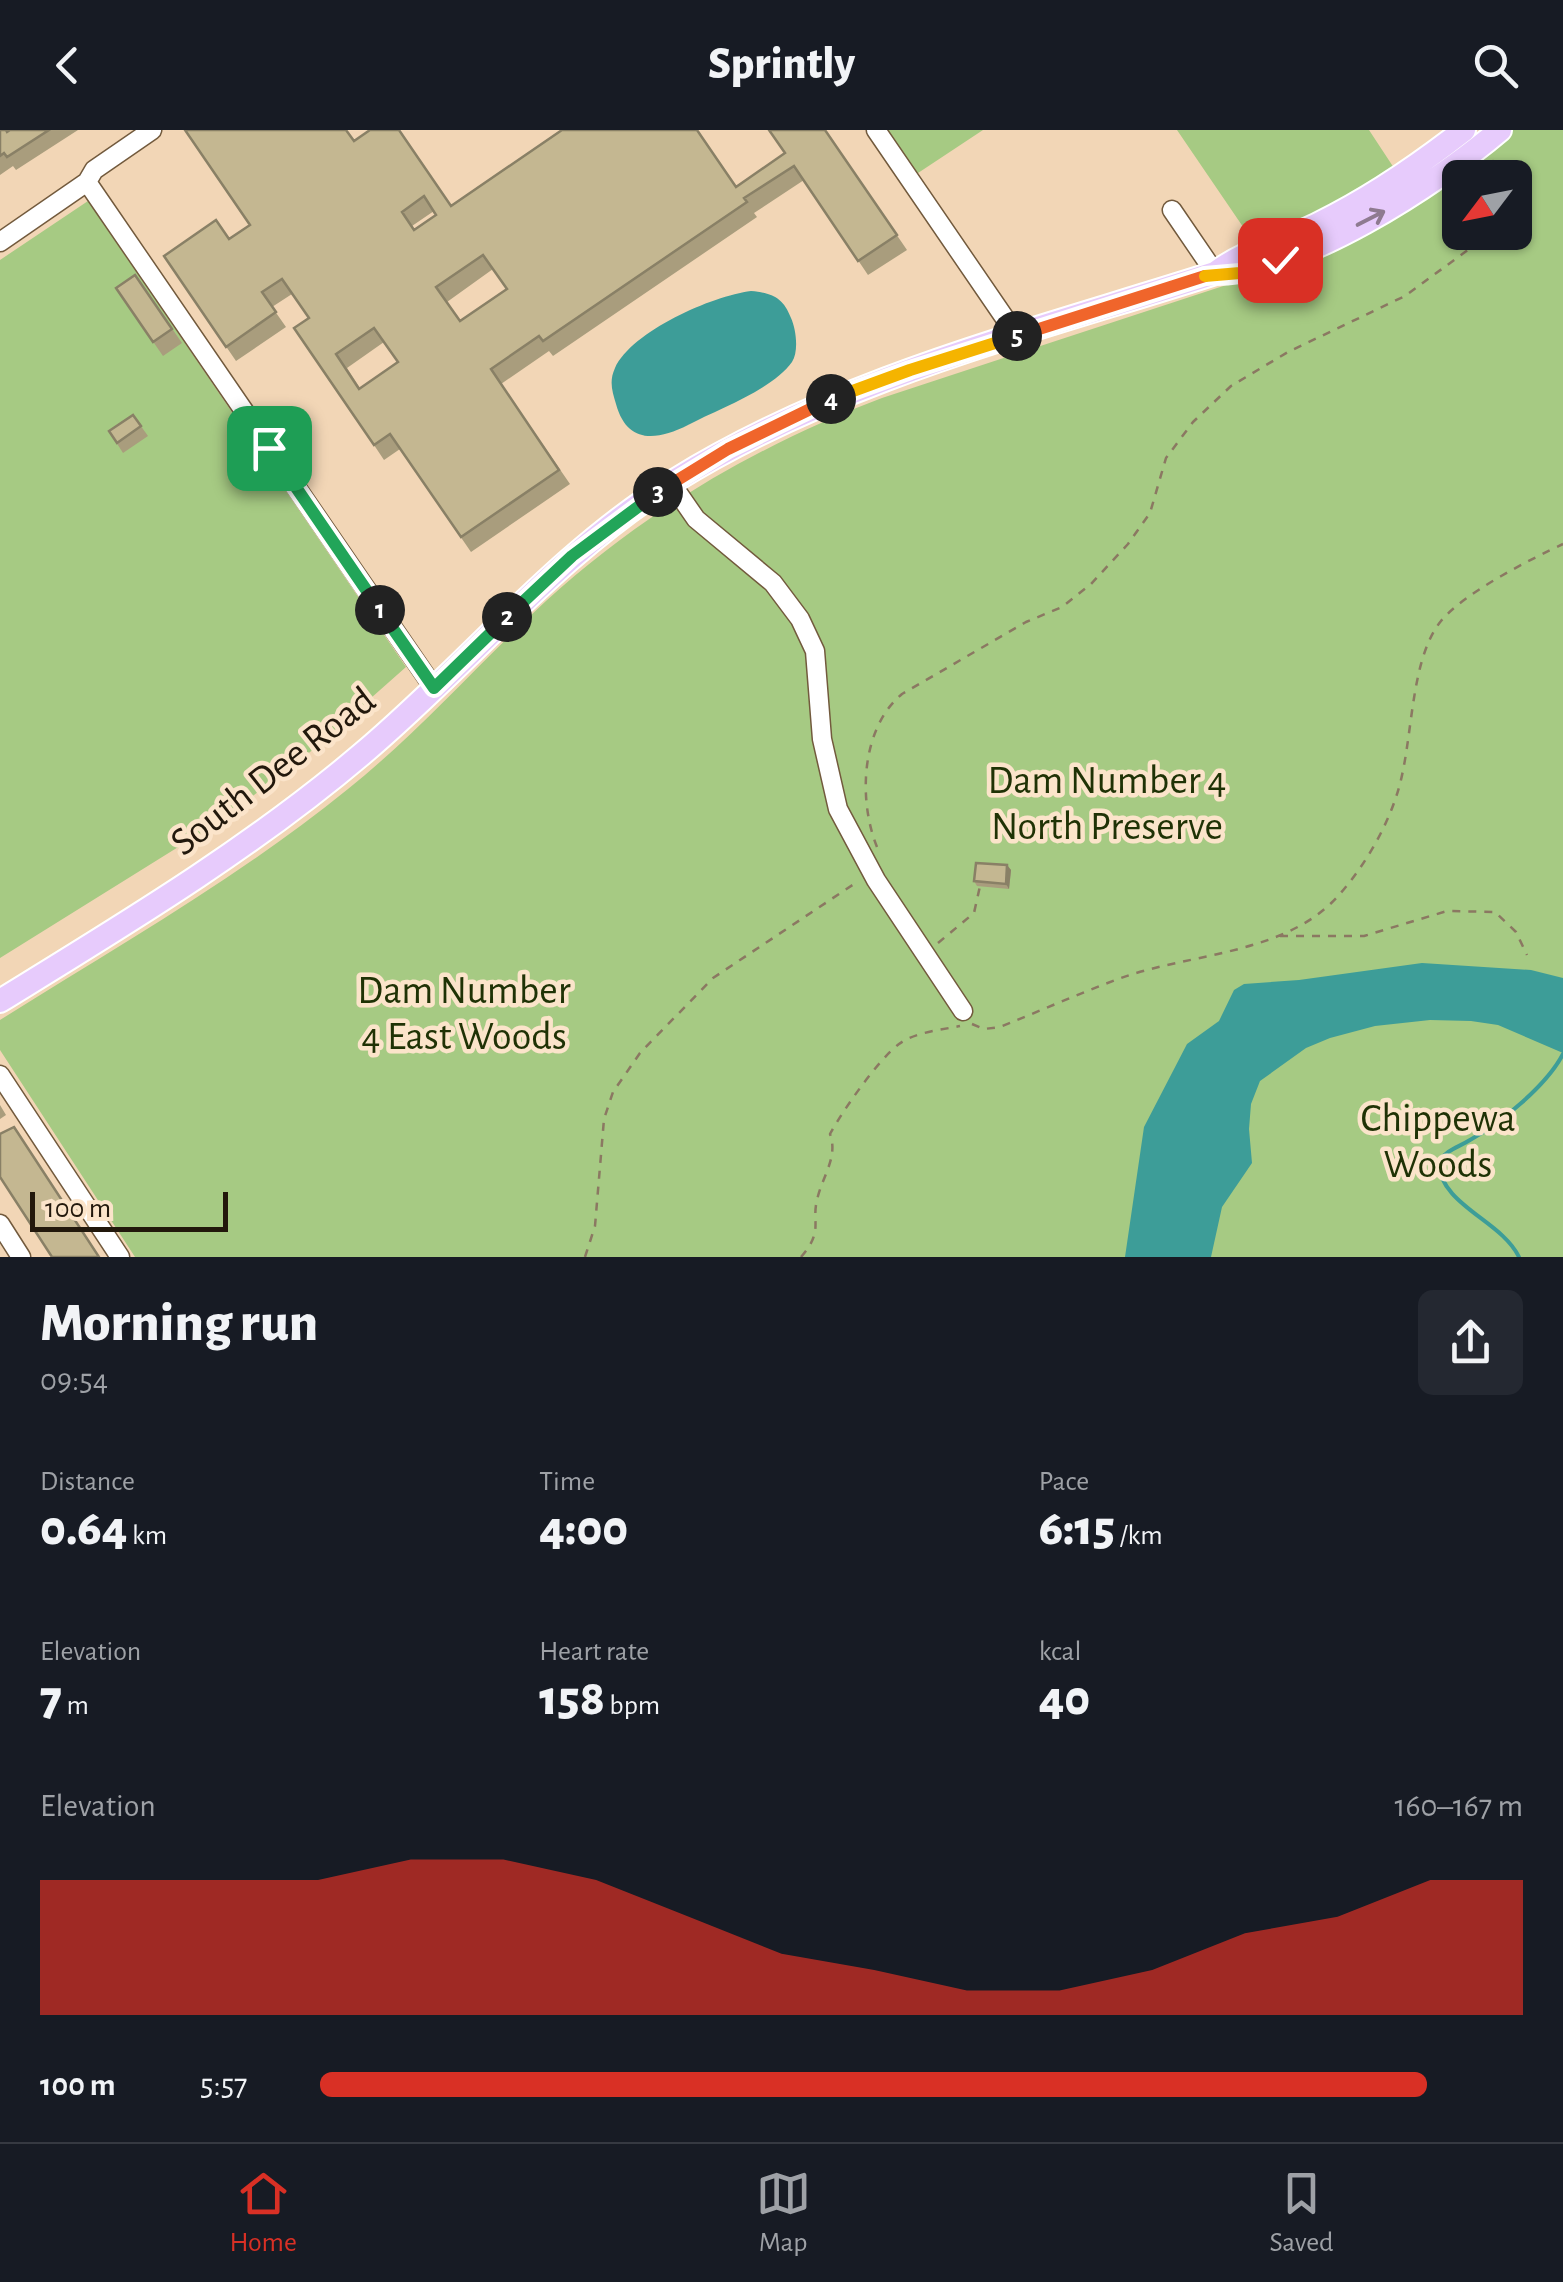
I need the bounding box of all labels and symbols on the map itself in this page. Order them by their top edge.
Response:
north arrow [1442,160,1532,250]
one-way arrow [1356,208,1386,227]
pin [1238,218,1323,303]
pin: 5 [992,311,1042,361]
pin: 4 [806,374,856,424]
pin [227,406,312,491]
pin: 3 [633,467,683,517]
pin: 1 [355,585,405,635]
pin: 2 [482,592,532,642]
street label: South Dee Road [164,680,383,863]
park label: Dam Number 4 North Preserve [987,761,1227,847]
park label: Dam Number 4 East Woods [357,971,571,1057]
park label: Chippewa Woods [1360,1099,1516,1185]
scale bar [30,1187,228,1232]

